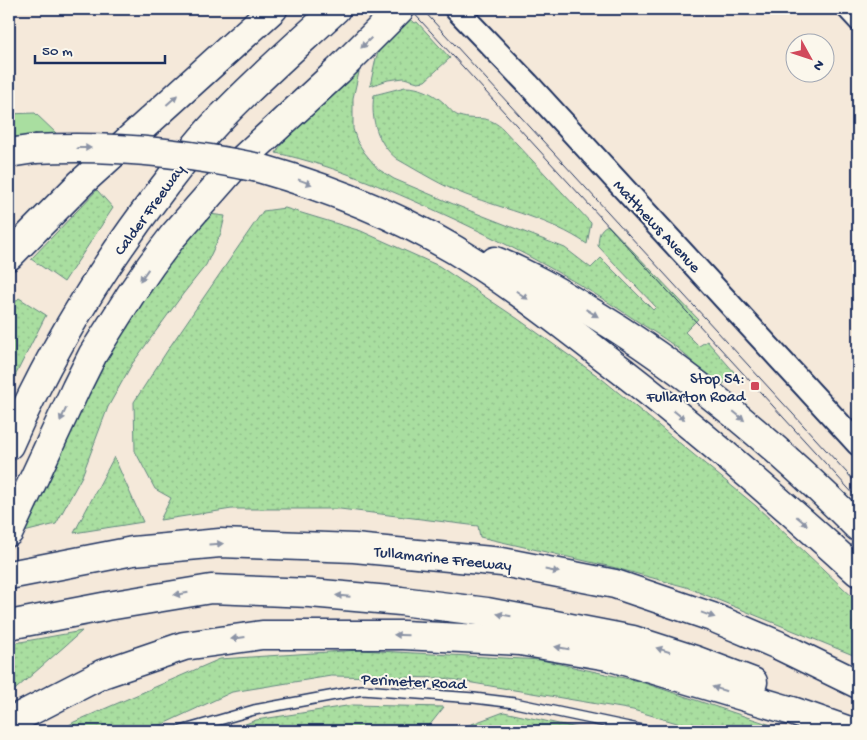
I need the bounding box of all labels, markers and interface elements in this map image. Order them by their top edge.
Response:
scale bar [35,32,165,64]
north arrow [784,32,834,82]
one-way arrow [360,37,372,49]
text: 50 m [42,43,73,61]
text: N [809,56,827,74]
one-way arrow [166,94,178,106]
one-way arrow [76,143,92,151]
street label: Calder Freeway [111,162,190,260]
street label: Matthews Avenue [608,177,704,278]
one-way arrow [298,179,313,186]
one-way arrow [139,268,149,282]
one-way arrow [515,290,529,300]
one-way arrow [585,308,598,317]
place label: Stop 54: Fullarton Road [646,371,747,408]
marker: Stop 54: Fullarton Road [749,380,761,392]
one-way arrow [59,408,67,423]
one-way arrow [672,410,685,421]
one-way arrow [732,411,745,422]
one-way arrow [795,516,808,527]
one-way arrow [208,539,224,547]
street label: Tullamarine Freeway [372,544,512,577]
one-way arrow [544,568,560,576]
one-way arrow [173,590,189,598]
one-way arrow [335,591,351,599]
one-way arrow [496,611,512,619]
one-way arrow [701,611,716,619]
one-way arrow [392,631,408,639]
one-way arrow [230,634,246,642]
one-way arrow [554,644,570,652]
one-way arrow [655,645,670,653]
street label: Perimeter Road [360,671,468,696]
one-way arrow [712,685,727,693]

